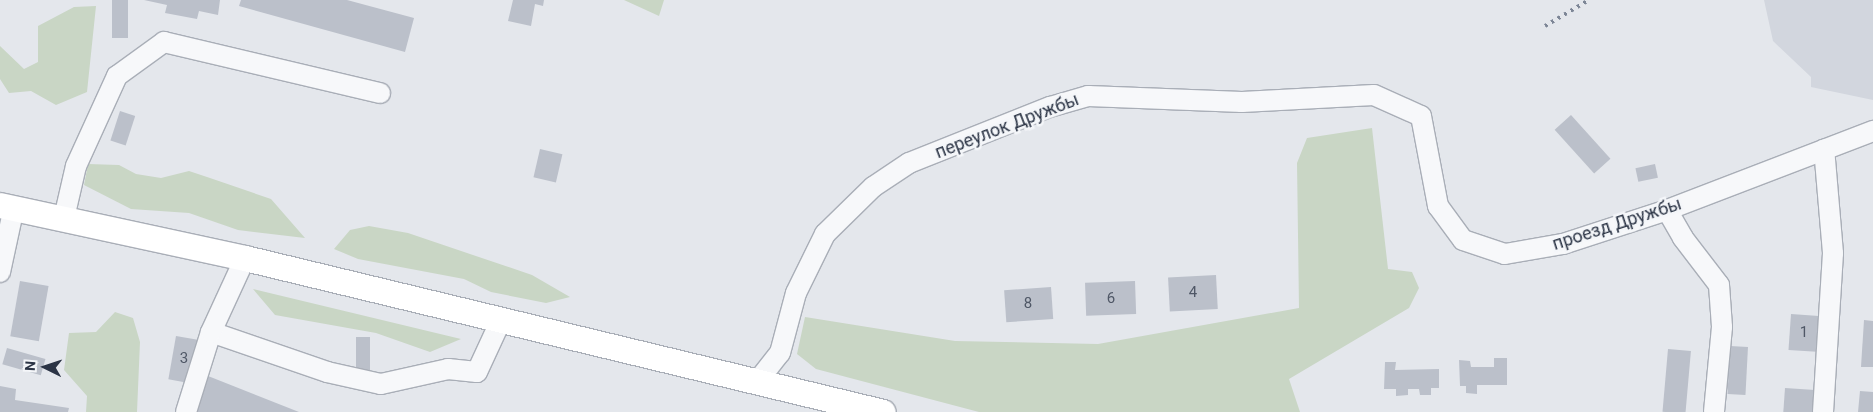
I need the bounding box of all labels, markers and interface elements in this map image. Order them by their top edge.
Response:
street label: переулок Дружбы [932,89,1082,163]
street label: проезд Дружбы [1550,193,1684,255]
house number: 4 [1189,284,1197,302]
house number: 6 [1107,290,1115,308]
house number: 8 [1024,295,1032,313]
house number: 1 [1800,324,1808,342]
north arrow [20,342,70,392]
house number: 3 [180,350,188,368]
text: N [22,360,38,371]

